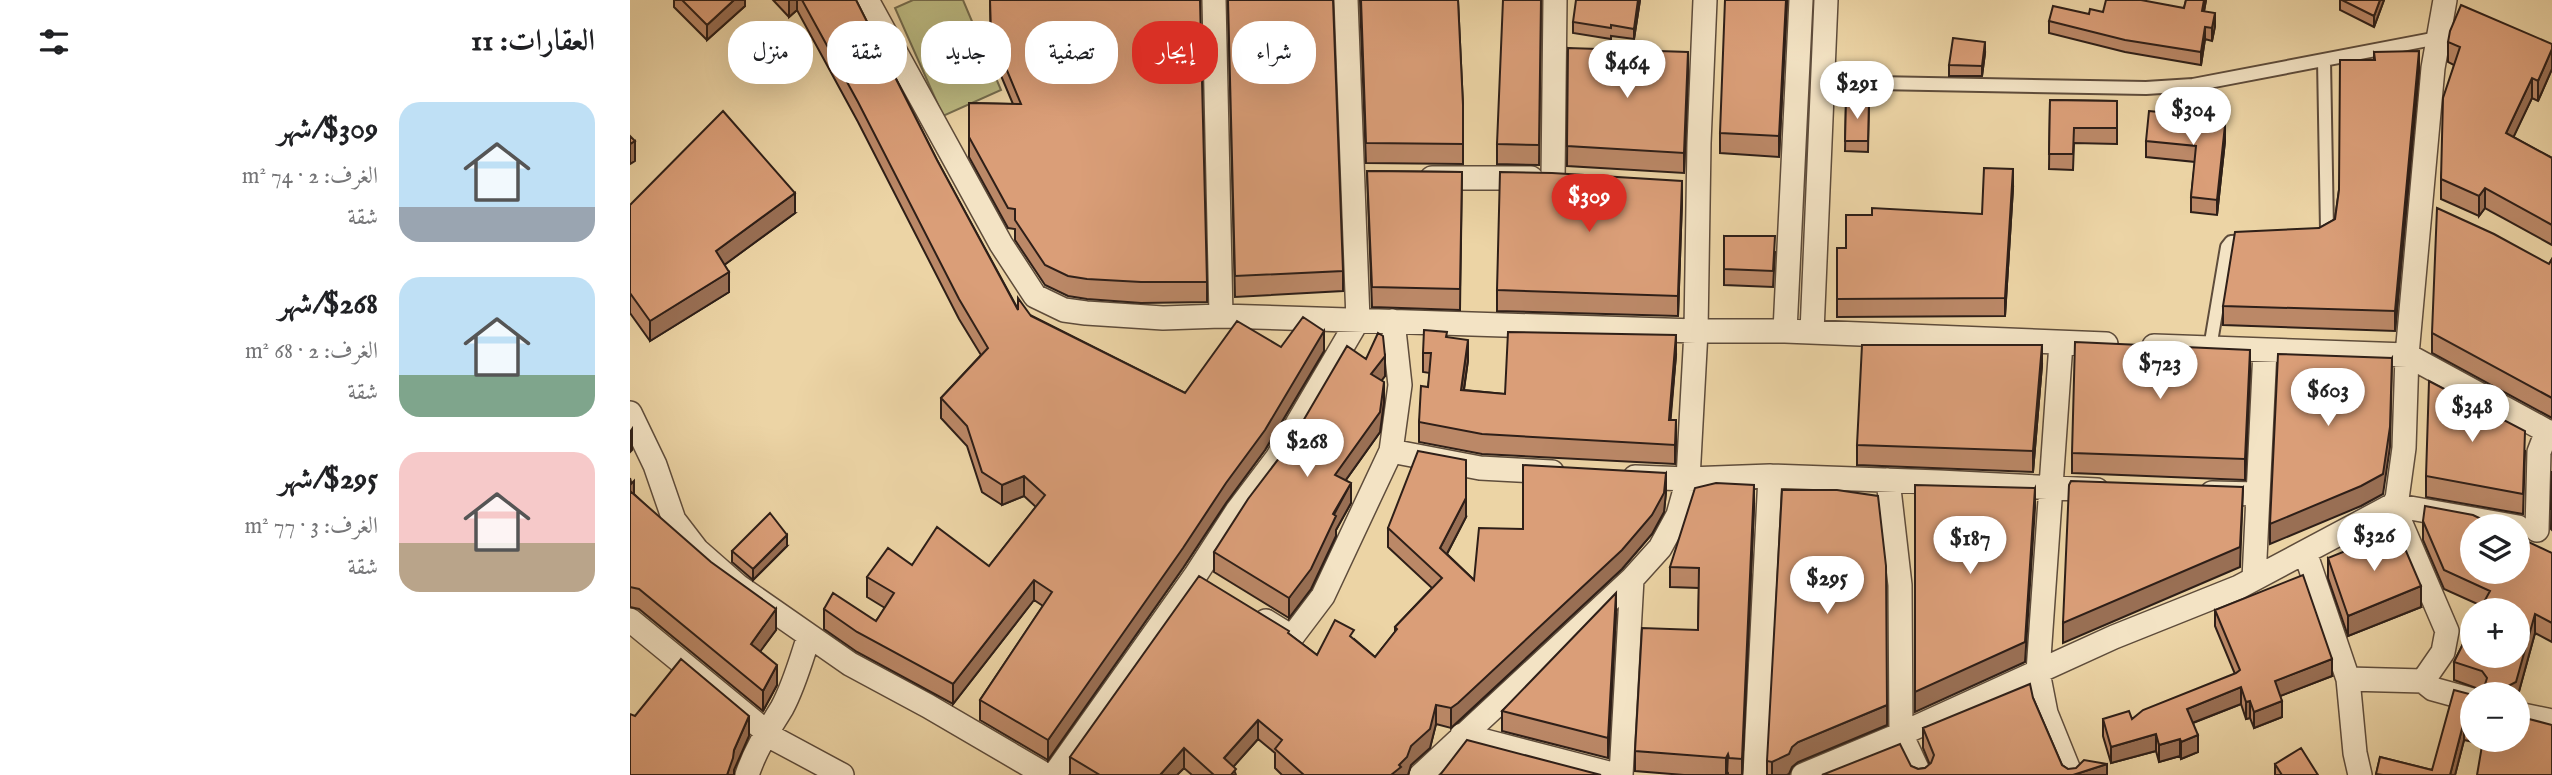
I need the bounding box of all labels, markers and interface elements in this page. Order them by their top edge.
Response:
chip: منزل [728,21,813,84]
chip: شقة [827,21,907,84]
chip: جديد [921,21,1011,84]
chip: تصفية [1025,21,1118,84]
chip: إيجار [1132,21,1218,84]
chip: شراء [1232,21,1316,84]
icon: filters [35,23,73,61]
text: العقارات: 11 [471,23,595,61]
pin: $464 [1586,41,1668,100]
text: $464 [1605,48,1650,77]
pin: $291 [1816,61,1898,121]
text: $291 [1836,69,1878,98]
pin: $304 [2152,88,2234,147]
text: $304 [2171,95,2215,124]
text: $309/شهر [278,111,378,149]
icon: home [455,130,539,214]
text: الغرف: 2 · 74 m² [242,162,378,191]
pin: $309 [1548,174,1630,234]
text: $309 [1568,182,1610,211]
text: شقة [348,203,378,232]
text: $268/شهر [278,286,378,324]
icon: home [455,305,539,389]
text: الغرف: 2 · 68 m² [245,337,378,366]
pin: $723 [2119,342,2201,401]
text: $723 [2139,349,2181,378]
pin: $603 [2287,368,2369,428]
text: $603 [2307,376,2349,405]
text: شقة [348,378,378,407]
pin: $348 [2431,384,2513,444]
text: $348 [2451,392,2493,421]
pin: $268 [1266,420,1348,479]
text: $268 [1286,427,1328,456]
text: $295/شهر [279,461,378,499]
icon: home [455,480,539,564]
text: الغرف: 3 · 77 m² [245,512,378,541]
pin: $326 [2333,514,2415,573]
map controls [2460,514,2530,752]
button: layers [2460,514,2530,584]
pin: $187 [1929,516,2011,576]
text: $326 [2353,521,2395,550]
text: $187 [1949,524,1991,553]
text: شقة [348,553,378,582]
pin: $295 [1786,556,1868,616]
text: $295 [1806,564,1848,593]
button: + [2460,598,2530,668]
button: − [2460,682,2530,752]

